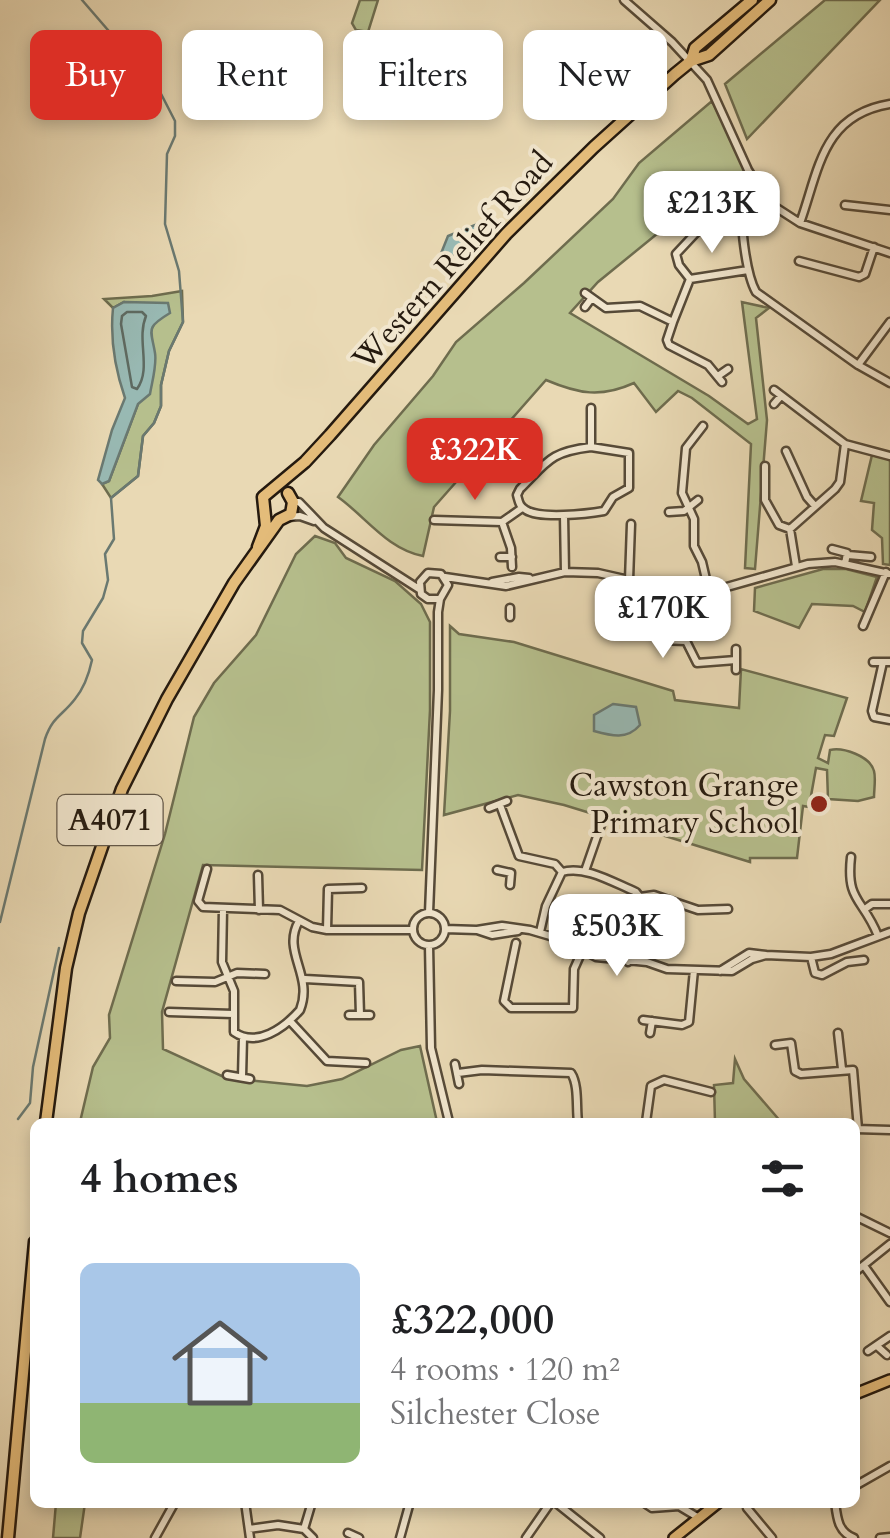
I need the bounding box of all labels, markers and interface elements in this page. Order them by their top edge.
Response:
chip: Buy [30,30,162,120]
chip: Rent [182,30,323,120]
chip: Filters [343,30,503,120]
chip: New [523,30,667,120]
street label: Western Relief Road [342,142,563,381]
pin: £213K [642,171,782,256]
text: £213K [666,181,758,225]
pin: £322K [405,418,545,503]
text: £322K [429,428,521,472]
pin: £170K [593,576,733,661]
text: £170K [617,586,709,630]
place label: Cawston Grange Primary School [569,764,799,845]
marker: Cawston Grange Primary School [808,793,830,815]
road number: A4071 [58,795,162,845]
pin: £503K [547,894,687,979]
text: £503K [571,904,663,948]
text: 4 homes [80,1150,238,1207]
icon: filters [755,1151,810,1206]
text: £322,000 [390,1291,554,1348]
icon: home [160,1303,280,1423]
text: 4 rooms · 120 m² [390,1348,620,1392]
text: Silchester Close [390,1392,601,1436]

